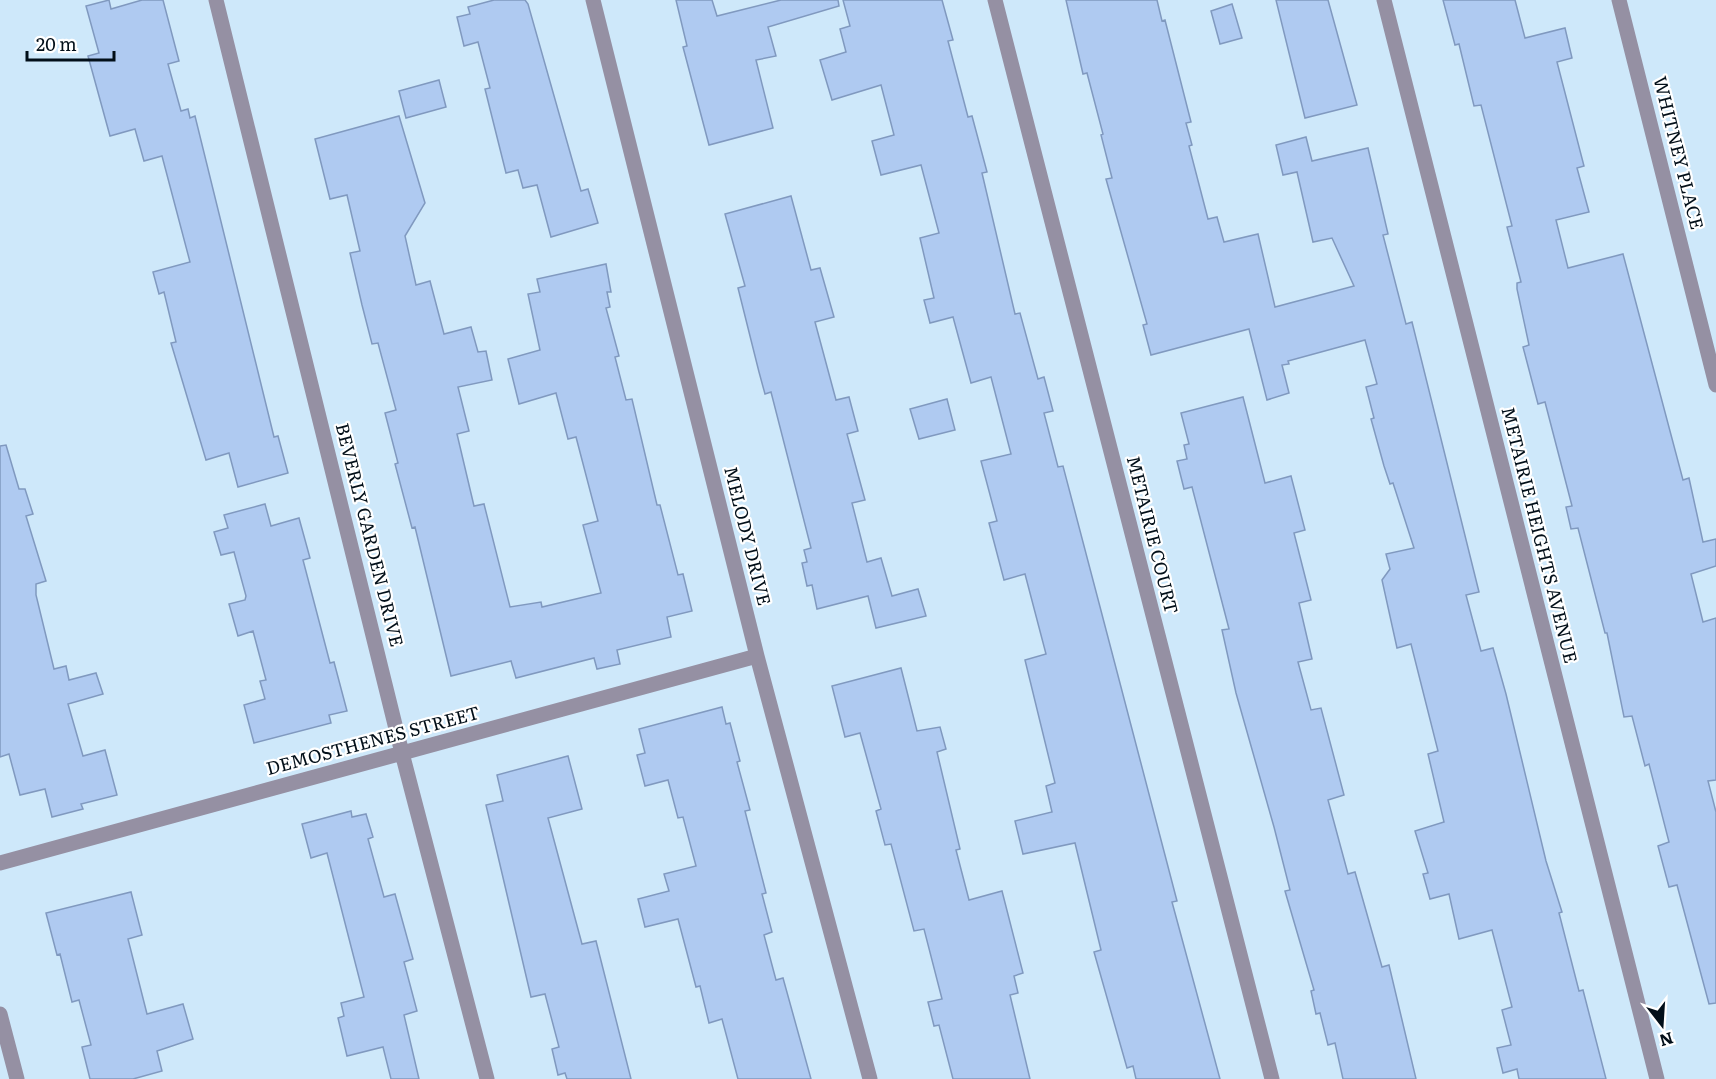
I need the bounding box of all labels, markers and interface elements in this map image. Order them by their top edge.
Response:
scale bar [27,24,114,62]
text: 20 m [36,30,77,57]
street label: WHITNEY PLACE [1647,73,1712,232]
street label: METAIRIE HEIGHTS AVENUE [1495,404,1585,666]
street label: BEVERLY GARDEN DRIVE [330,420,411,649]
street label: METAIRIE COURT [1121,453,1186,617]
street label: MELODY DRIVE [718,463,779,608]
street label: DEMOSTHENES STREET [263,698,482,781]
north arrow [1632,995,1692,1055]
text: N [1657,1027,1677,1054]

